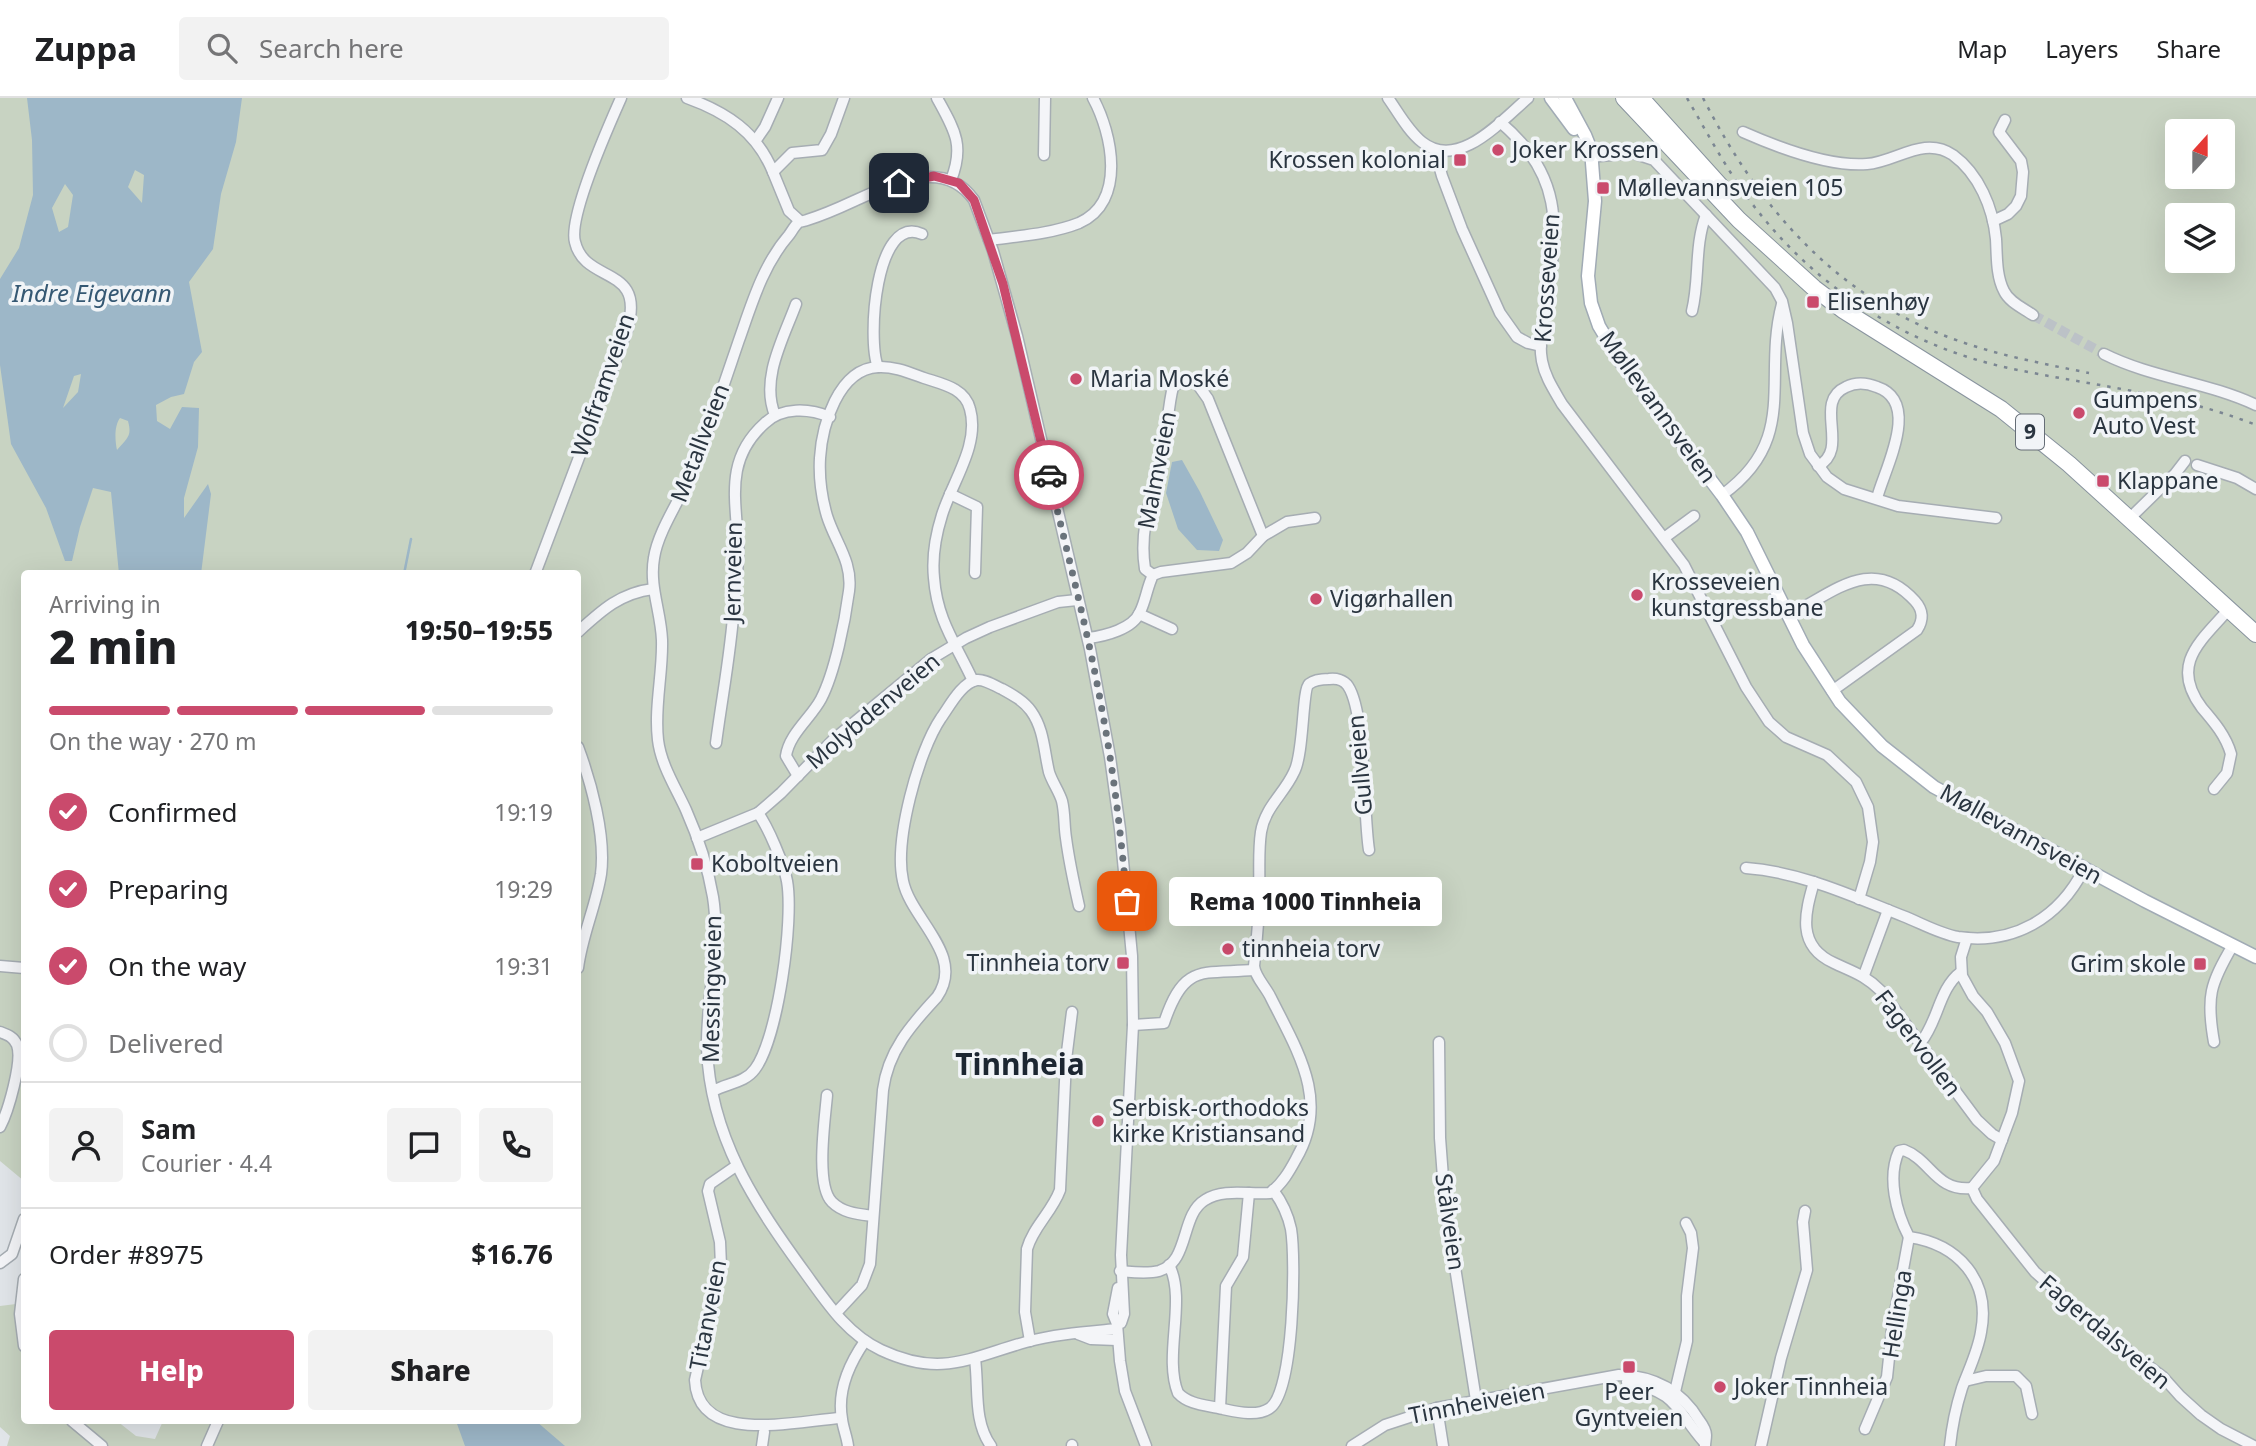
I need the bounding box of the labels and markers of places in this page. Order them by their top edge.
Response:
place label: Joker Krossen [1510,133,1659,165]
marker: Joker Krossen [1490,142,1506,158]
place label: Krossen kolonial [1269,143,1446,175]
marker: Krossen kolonial [1452,152,1468,168]
pin [869,153,929,213]
place label: Møllevannsveien 105 [1617,171,1843,203]
marker: Møllevannsveien 105 [1595,180,1611,196]
place label: Elisenhøy [1827,285,1930,317]
marker: Elisenhøy [1805,294,1821,310]
place label: Maria Moské [1090,362,1229,394]
marker: Maria Moské [1068,371,1084,387]
place label: Gumpens Auto Vest [2093,383,2198,441]
marker: Gumpens Auto Vest [2071,405,2087,421]
place label: Klappane [2117,464,2218,496]
marker: Klappane [2095,473,2111,489]
place label: Krosseveien kunstgressbane [1651,565,1823,623]
place label: Vigørhallen [1330,582,1453,614]
marker: Krosseveien kunstgressbane [1629,587,1645,603]
marker: Vigørhallen [1308,591,1324,607]
place label: Koboltveien [711,847,839,879]
marker: Koboltveien [689,856,705,872]
pin [1097,871,1157,931]
callout: Rema 1000 Tinnheia [1169,876,1442,926]
place label: tinnheia torv [1242,932,1380,964]
marker: tinnheia torv [1220,941,1236,957]
place label: Tinnheia torv [966,946,1109,978]
place label: Grim skole [2070,947,2186,979]
marker: Tinnheia torv [1115,955,1131,971]
marker: Grim skole [2192,956,2208,972]
place label: Serbisk-orthodoks kirke Kristiansand [1112,1091,1309,1149]
marker: Serbisk-orthodoks kirke Kristiansand [1090,1113,1106,1129]
marker: Peer Gyntveien [1621,1359,1637,1375]
place label: Joker Tinnheia [1732,1370,1888,1402]
place label: Peer Gyntveien [1575,1375,1683,1433]
marker: Joker Tinnheia [1712,1379,1728,1395]

